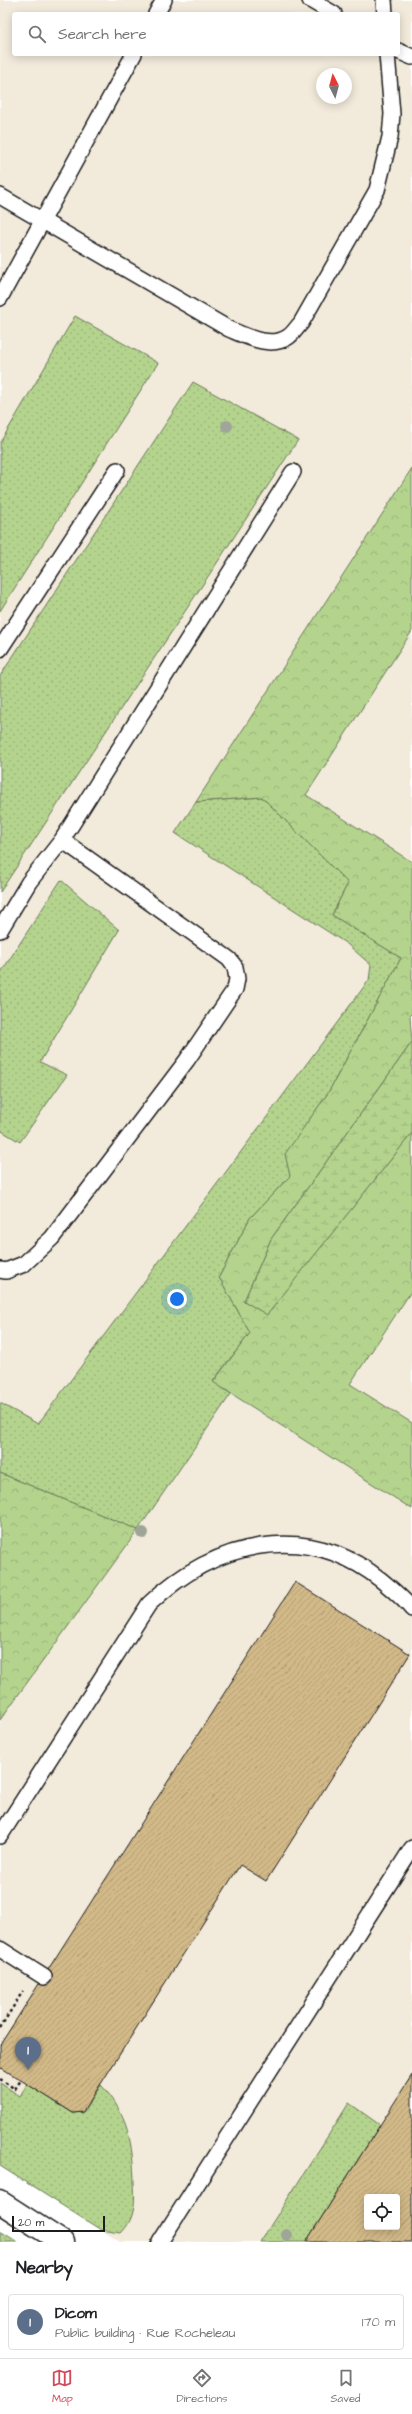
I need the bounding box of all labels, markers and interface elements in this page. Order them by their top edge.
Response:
search box [12,12,400,56]
icon: search [26,23,48,45]
text: Search here [58,24,147,45]
north arrow [316,68,352,104]
your location [167,1289,187,1309]
pin: 1 [15,2037,41,2070]
map controls [364,2194,400,2230]
button: locate [364,2194,400,2230]
scale bar [12,2214,105,2233]
text: 20 m [18,2215,44,2230]
text: Nearby [16,2256,73,2280]
text: Dicom [55,2303,97,2324]
text: 1 [29,2313,31,2331]
text: 170 m [362,2313,395,2331]
text: Public building · Rue Rocheleau [55,2324,235,2342]
tab: Map [51,2367,73,2406]
tab: Directions [176,2367,228,2406]
tab: Saved [331,2367,361,2406]

